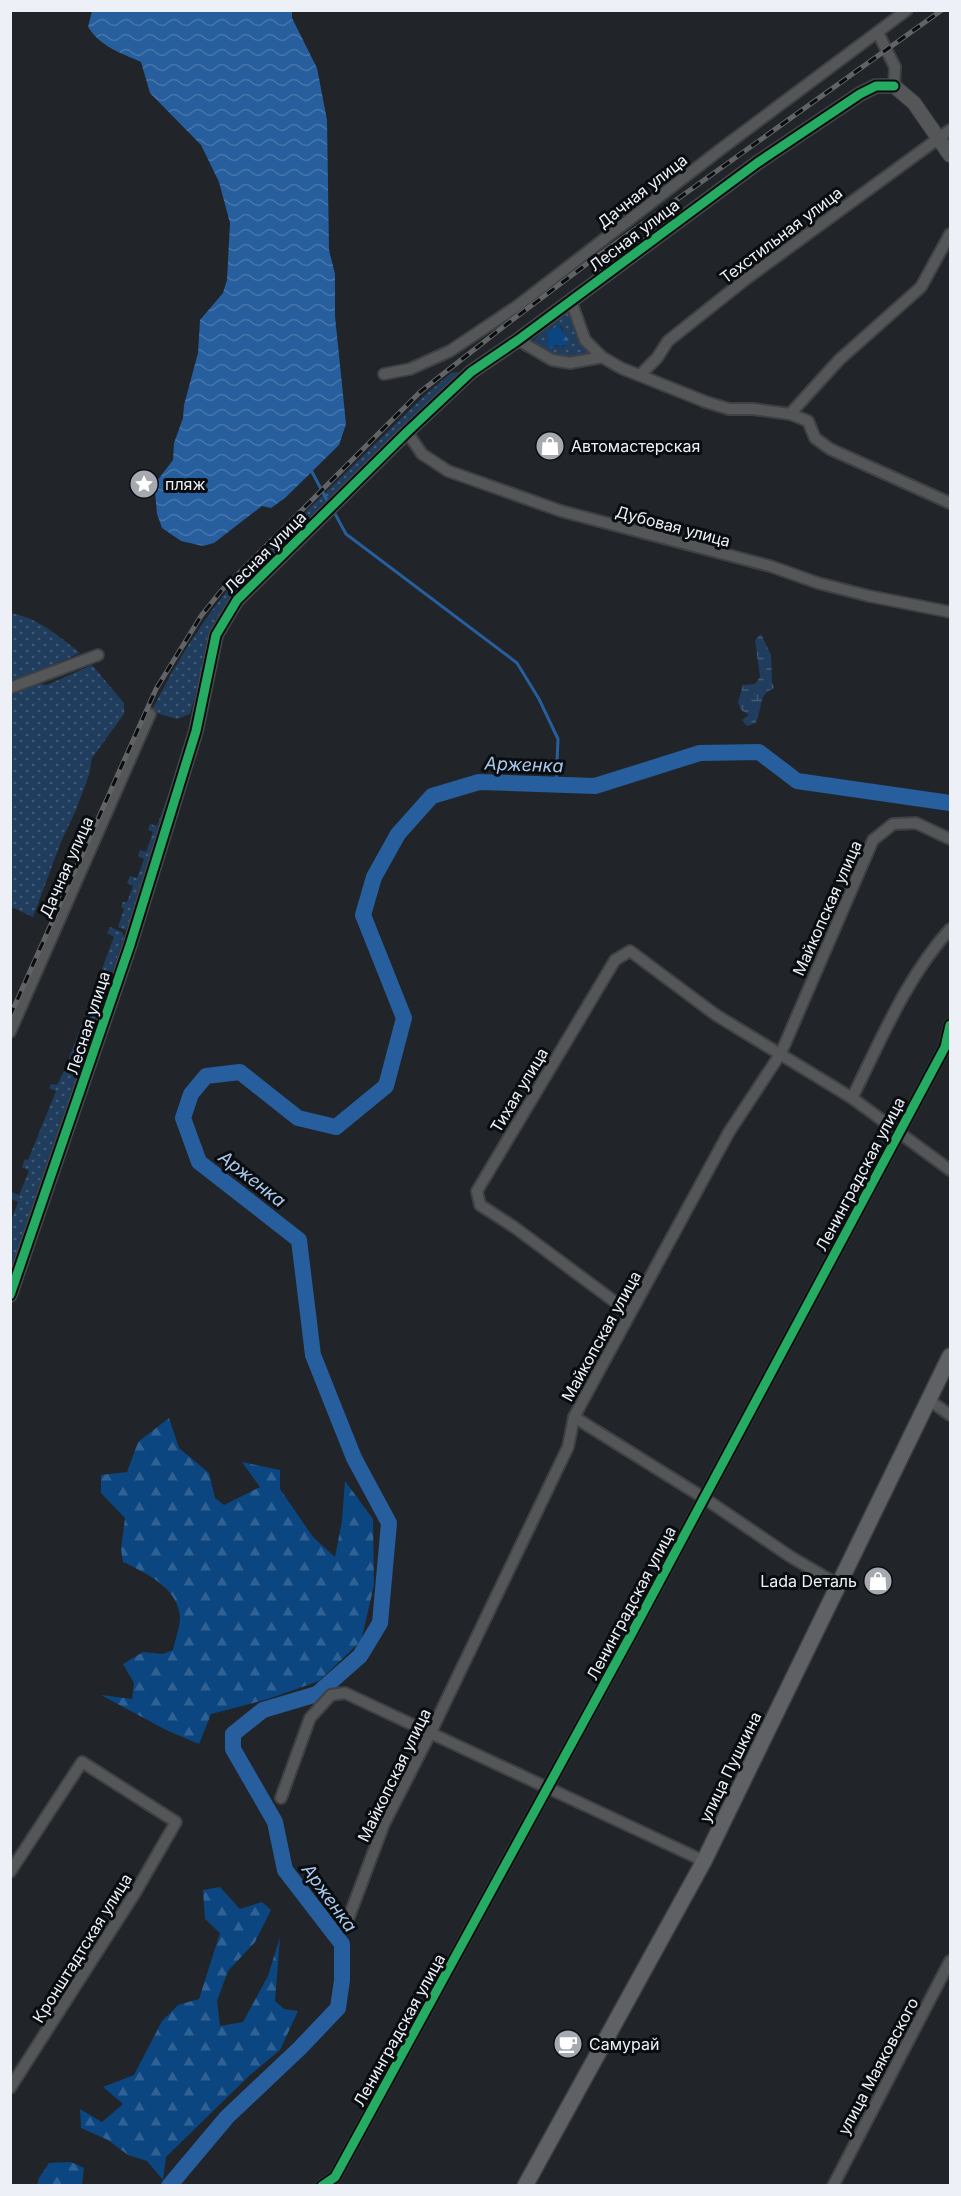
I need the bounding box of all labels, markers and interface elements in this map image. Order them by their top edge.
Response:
street label: Дачная улица [593,150,691,232]
street label: Техстильная улица [716,182,846,288]
street label: Лесная улица [585,195,683,275]
shop icon: Автомастерская [534,430,566,462]
place label: Автомастерская [571,436,700,456]
place icon: пляж [128,468,160,500]
place label: пляж [165,474,205,494]
street label: Дубовая улица [613,501,733,551]
street label: Лесная улица [220,507,310,597]
water label: Арженка [483,753,564,776]
street label: Дачная улица [35,813,97,921]
street label: Майкопская улица [788,837,866,979]
street label: Лесная улица [62,969,114,1077]
street label: Тихая улица [486,1044,552,1136]
street label: Ленинградская улица [811,1094,909,1254]
water label: Арженка [214,1145,290,1211]
street label: Майкопская улица [557,1267,645,1405]
street label: Ленинградская улица [582,1523,680,1683]
shop icon: Lada Dеталь [862,1565,894,1597]
place label: Lada Dеталь [760,1571,857,1591]
street label: Майкопская улица [353,1705,435,1845]
street label: улица Пушкина [695,1708,765,1826]
water label: Арженка [297,1859,361,1936]
street label: Кронштадтская улица [28,1870,136,2026]
street label: Ленинградская улица [349,1950,449,2110]
street label: улица Маяковского [833,1994,923,2138]
cafe icon: Самурай [552,2028,584,2060]
place label: Самурай [589,2034,659,2054]

